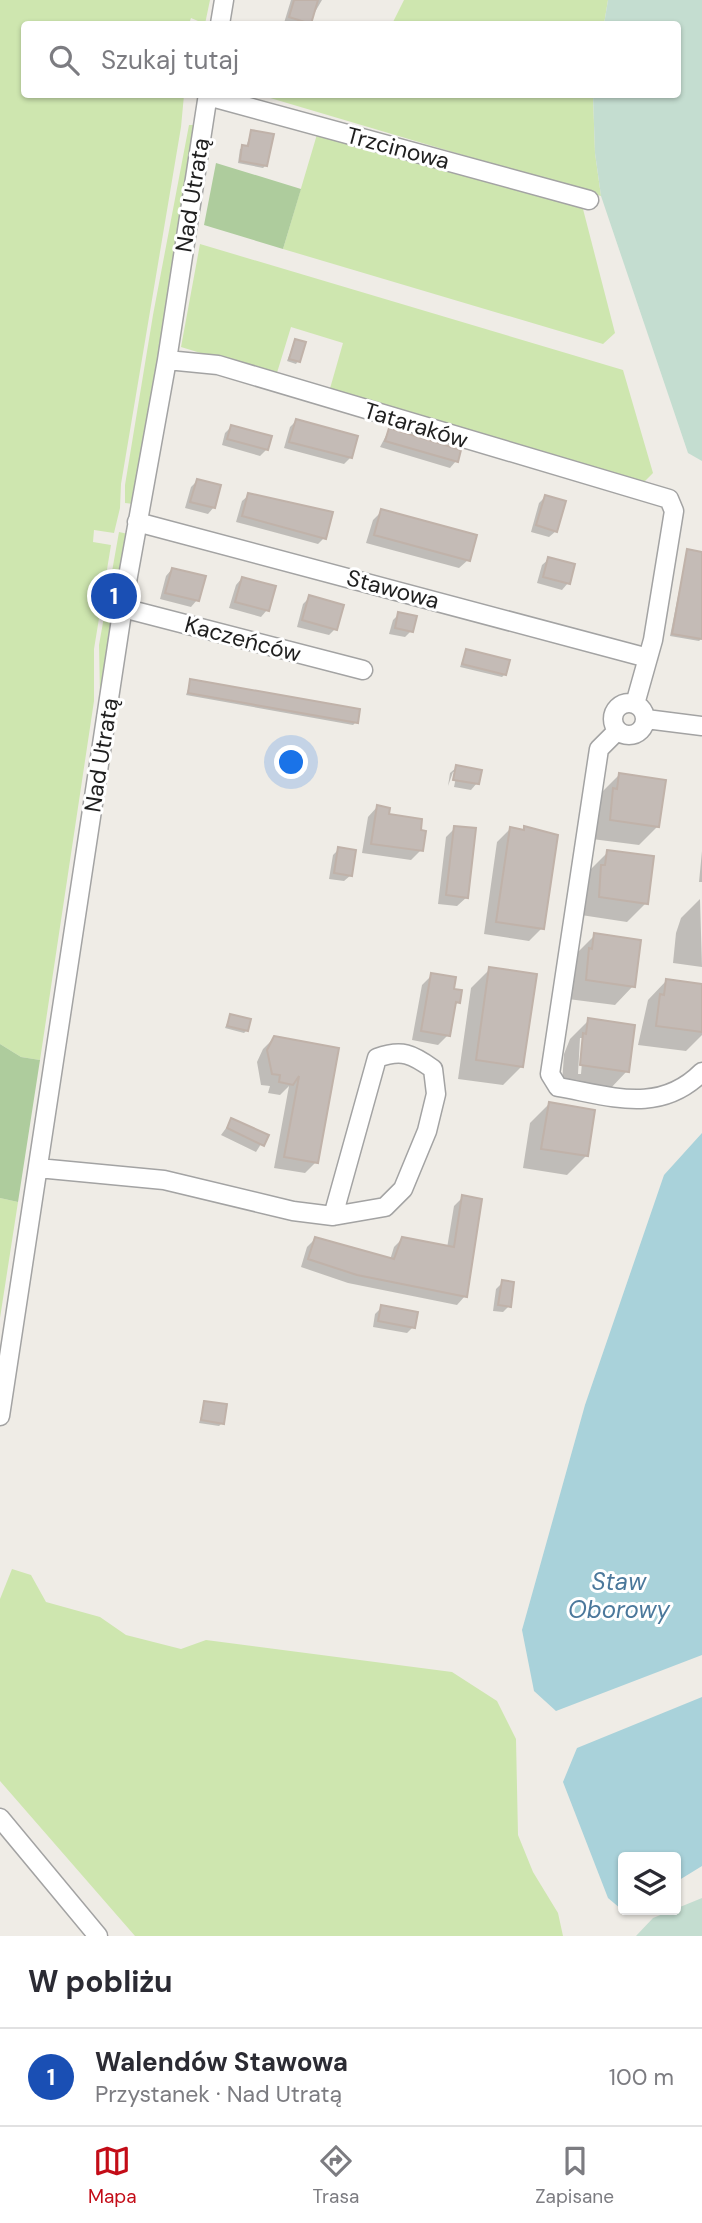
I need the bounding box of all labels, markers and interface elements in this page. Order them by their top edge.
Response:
search box [21,21,681,98]
icon: search [45,41,83,79]
text: Szukaj tutaj [101,43,239,77]
street label: Trzcinowa [343,120,453,176]
street label: Nad Utratą [168,136,216,254]
street label: Tataraków [360,395,472,455]
street label: Stawowa [343,562,443,616]
pin: 1 [91,570,137,622]
street label: Kaczeńców [181,609,305,669]
street label: Nad Utratą [77,696,125,814]
your location [274,745,308,779]
water label: Staw Oborowy [568,1566,671,1625]
map controls [618,1852,681,1915]
button: layers [618,1852,681,1915]
text: W pobliżu [28,1962,173,2001]
text: Walendów Stawowa [95,2045,348,2079]
text: 1 [47,2062,55,2092]
text: 100 m [609,2062,674,2092]
text: Przystanek · Nad Utratą [95,2079,342,2109]
tab: Mapa [88,2142,137,2209]
tab: Trasa [313,2142,359,2209]
tab: Zapisane [535,2142,614,2209]

